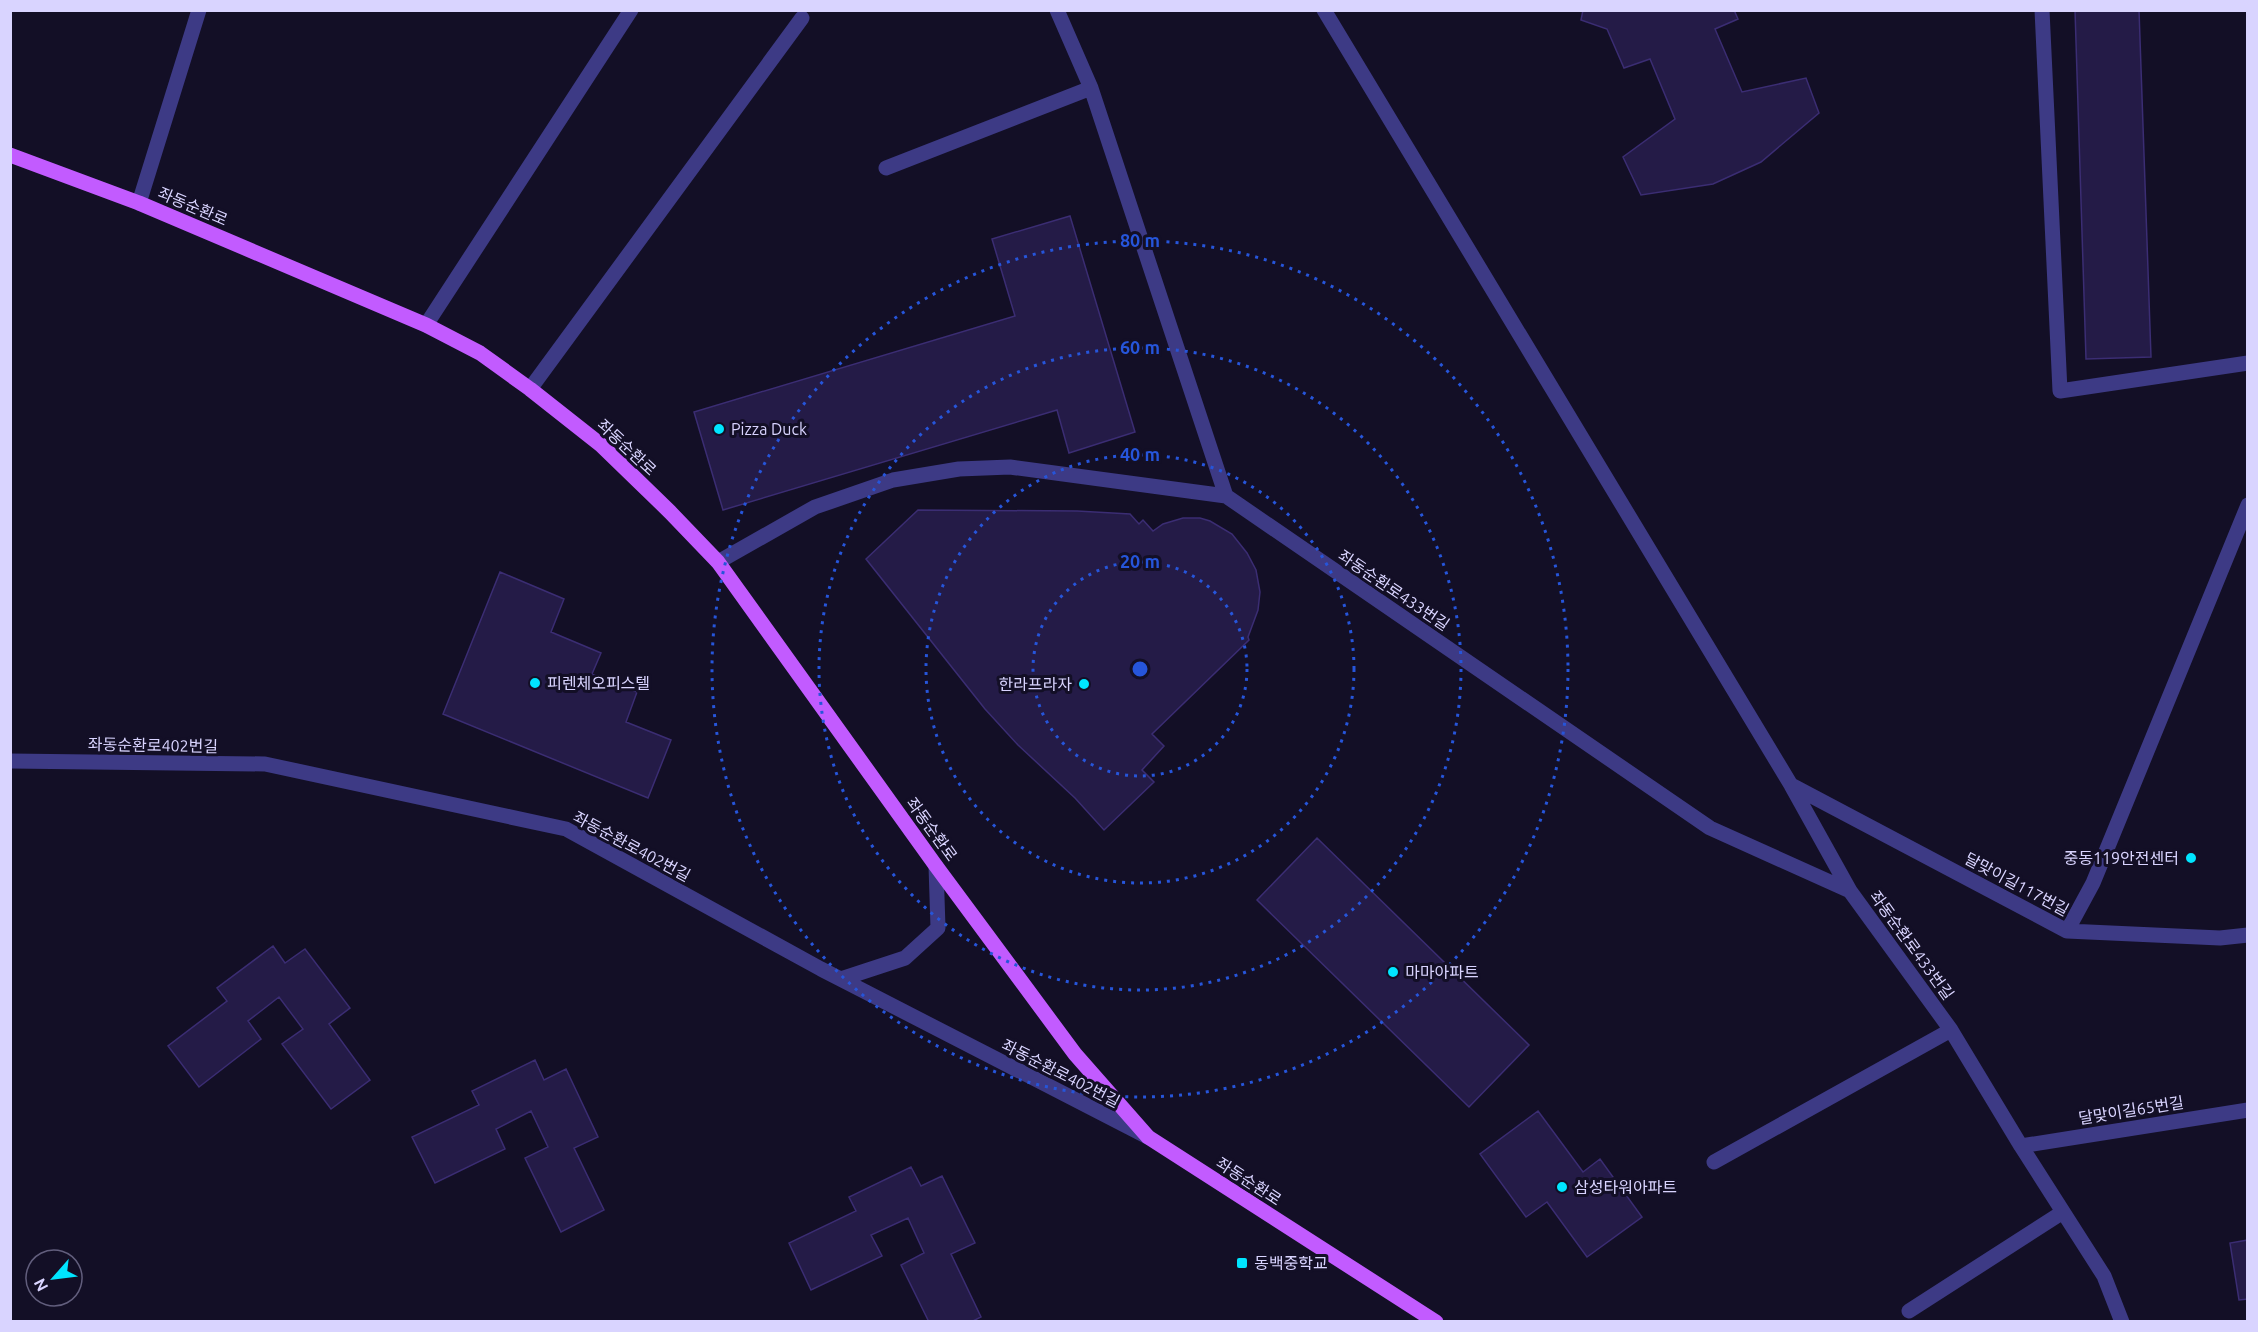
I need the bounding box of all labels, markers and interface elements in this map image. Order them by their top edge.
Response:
street label: 좌동순환로 [156,183,231,229]
text: 80 m [1120,230,1160,250]
text: 60 m [1120,337,1160,357]
street label: 좌동순환로 [594,415,660,479]
place label: Pizza Duck [731,420,807,438]
marker: Pizza Duck [712,422,726,436]
text: 40 m [1120,444,1160,464]
street label: 좌동순환로433번길 [1335,546,1453,634]
text: 20 m [1120,551,1160,571]
centre of rings [1130,659,1150,679]
place label: 피렌체오피스텔 [547,674,650,692]
place label: 한라프라자 [998,675,1072,693]
marker: 피렌체오피스텔 [528,676,542,690]
marker: 한라프라자 [1077,677,1091,691]
street label: 좌동순환로402번길 [88,735,218,755]
street label: 좌동순환로 [903,794,961,864]
street label: 좌동순환로402번길 [570,808,694,884]
street label: 달맞이길117번길 [1962,849,2072,919]
place label: 중동119안전센터 [2064,849,2179,867]
marker: 중동119안전센터 [2184,851,2198,865]
street label: 좌동순환로433번길 [1866,887,1958,1003]
place label: 마마아파트 [1405,963,1479,981]
marker: 마마아파트 [1386,965,1400,979]
street label: 좌동순환로402번길 [999,1035,1123,1111]
street label: 달맞이길65번길 [2077,1093,2185,1127]
street label: 좌동순환로 [1213,1153,1285,1209]
place label: 삼성타워아파트 [1574,1178,1677,1196]
marker: 삼성타워아파트 [1555,1180,1569,1194]
north arrow [24,1248,84,1308]
place label: 동백중학교 [1254,1254,1328,1272]
marker: 동백중학교 [1235,1256,1249,1270]
text: N [30,1276,52,1295]

